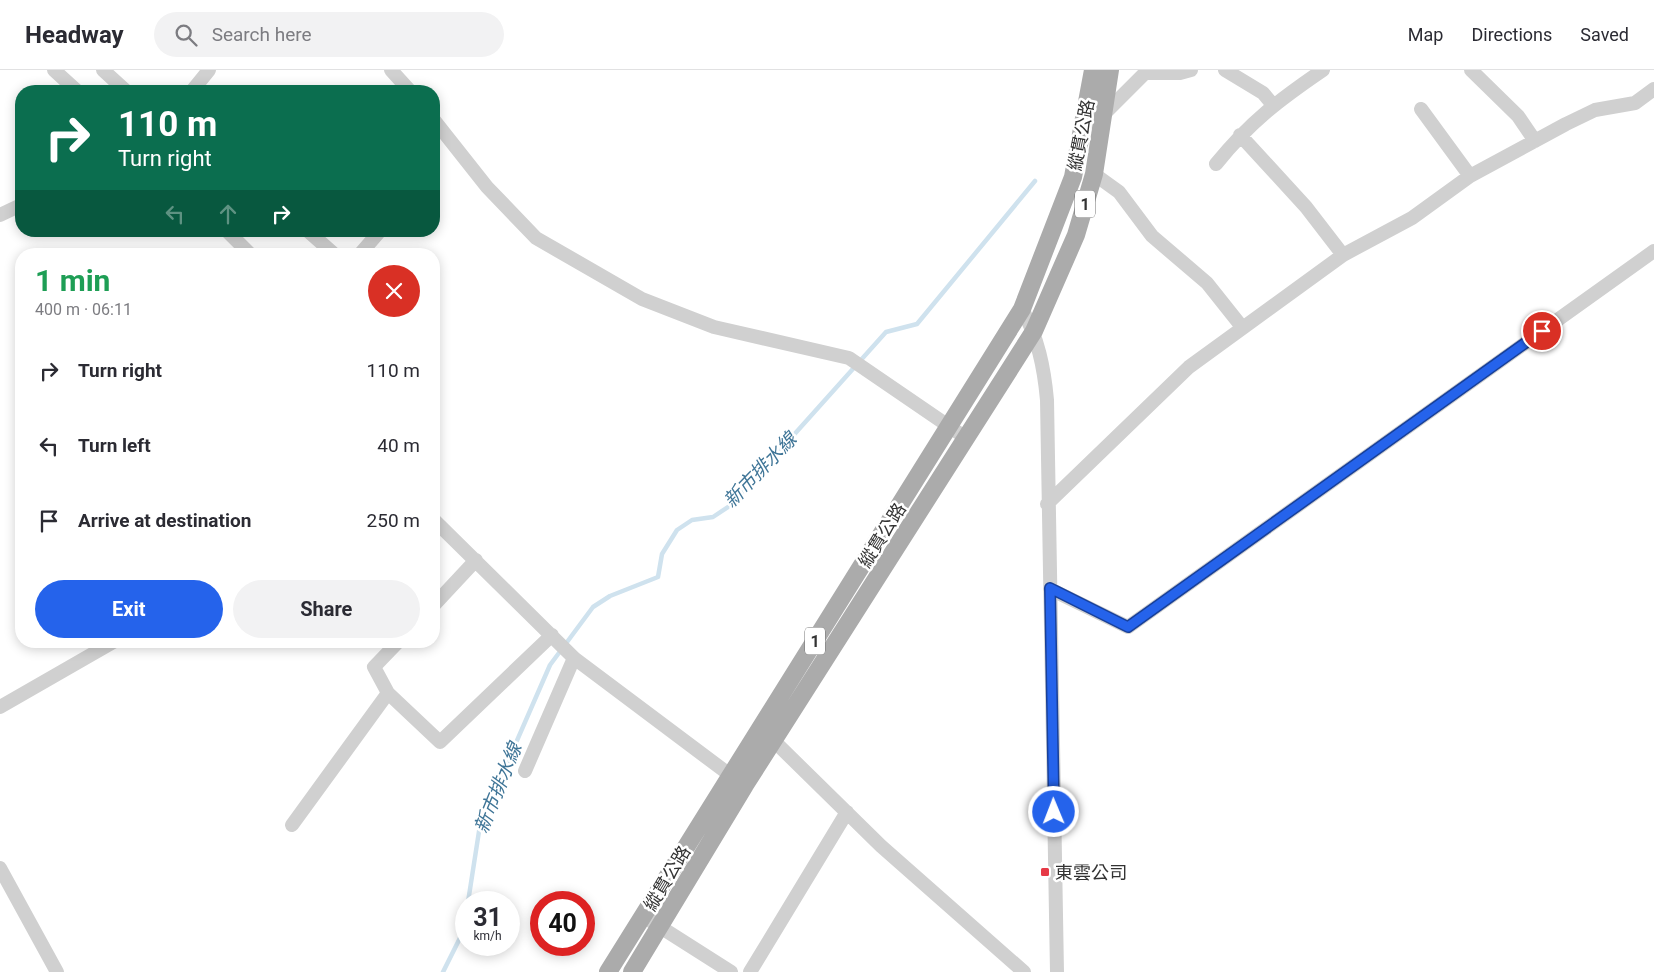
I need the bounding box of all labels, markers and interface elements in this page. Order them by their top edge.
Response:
search box [154,12,504,57]
text: Headway [25,21,124,49]
icon: search [172,21,200,49]
text: Search here [212,23,312,46]
text: Map [1408,24,1443,45]
text: Directions [1471,24,1552,45]
text: Saved [1580,24,1629,45]
street label: 縱貫公路 [1064,98,1098,172]
text: 110 m [118,104,217,145]
icon: right [35,105,100,170]
text: Turn right [118,146,212,171]
road number: 1 [1075,190,1095,218]
icon: left [161,200,189,228]
icon: ahead [214,200,242,228]
icon: right [267,200,295,228]
text: 1 min [35,263,110,298]
button: close [368,265,420,317]
text: 400 m · 06:11 [35,300,132,319]
pin [1521,310,1563,352]
icon: arrive [1528,317,1556,345]
icon: right [35,357,63,385]
text: Turn right [78,359,162,382]
text: 110 m [367,359,420,382]
water label: 新市排水線 [719,426,803,512]
icon: left [35,432,63,460]
text: Turn left [78,434,151,457]
text: 40 m [377,434,420,457]
street label: 縱貫公路 [854,499,910,571]
icon: arrive [35,507,63,535]
text: Arrive at destination [78,509,251,532]
text: 250 m [367,509,420,532]
button: Exit [35,580,223,638]
button: Share [233,580,420,638]
road number: 1 [805,628,825,654]
water label: 新市排水線 [470,738,527,836]
position arrow [1027,785,1079,837]
street label: 縱貫公路 [639,842,695,914]
place label: 東雲公司 [1055,862,1127,883]
marker: 東雲公司 [1039,866,1051,878]
speed limit sign: 40 [530,891,595,956]
text: 31 [473,903,502,932]
text: km/h [473,929,502,943]

